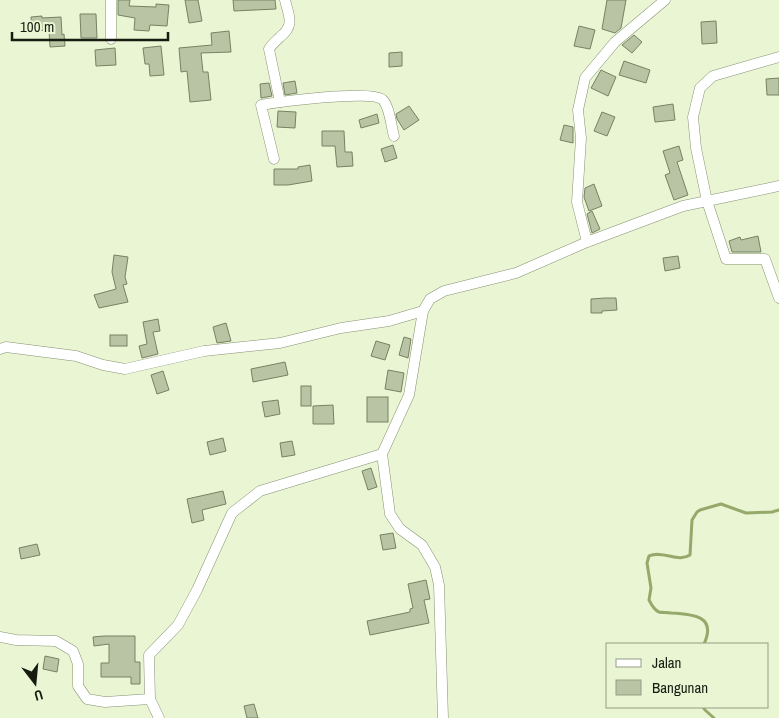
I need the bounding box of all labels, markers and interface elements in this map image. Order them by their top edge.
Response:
scale bar [12,10,169,42]
text: 100 m [20,16,54,37]
legend [606,643,769,708]
text: Jalan [652,652,681,673]
north arrow [10,658,60,708]
text: Bangunan [652,677,708,698]
text: U [32,686,45,705]

